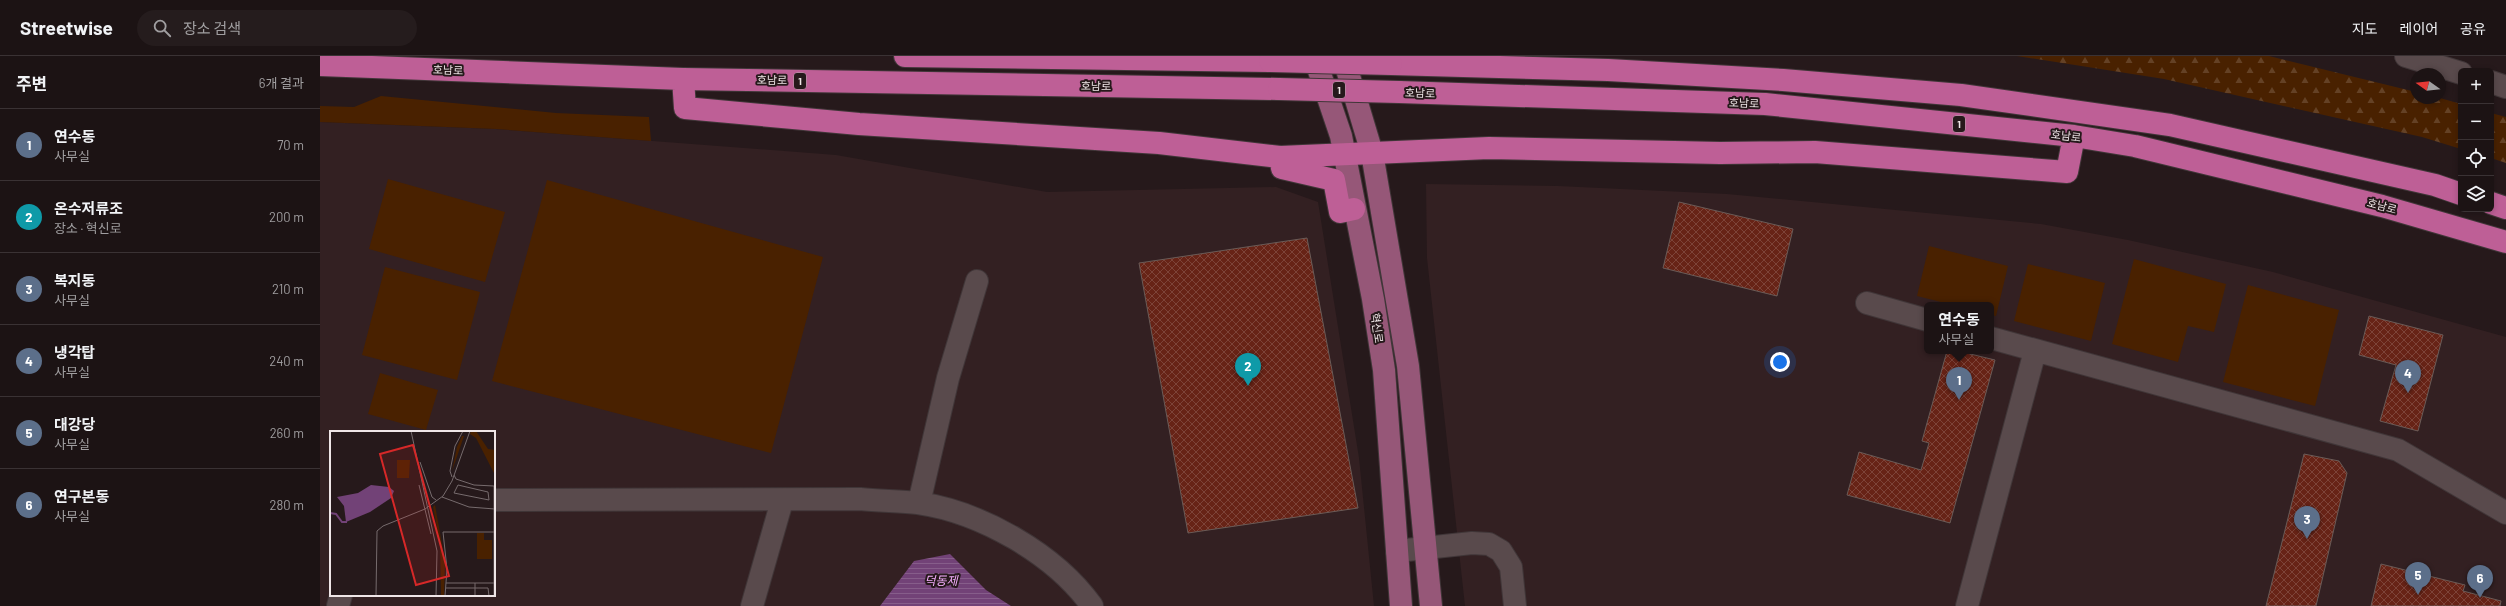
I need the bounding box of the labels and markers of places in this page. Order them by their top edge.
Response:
pin: 2 [1235,353,1261,386]
pin: 4 [2395,360,2421,393]
pin: 1 [1946,367,1972,400]
pin: 3 [2294,506,2320,539]
pin: 5 [2405,562,2431,595]
pin: 6 [2467,565,2493,598]

